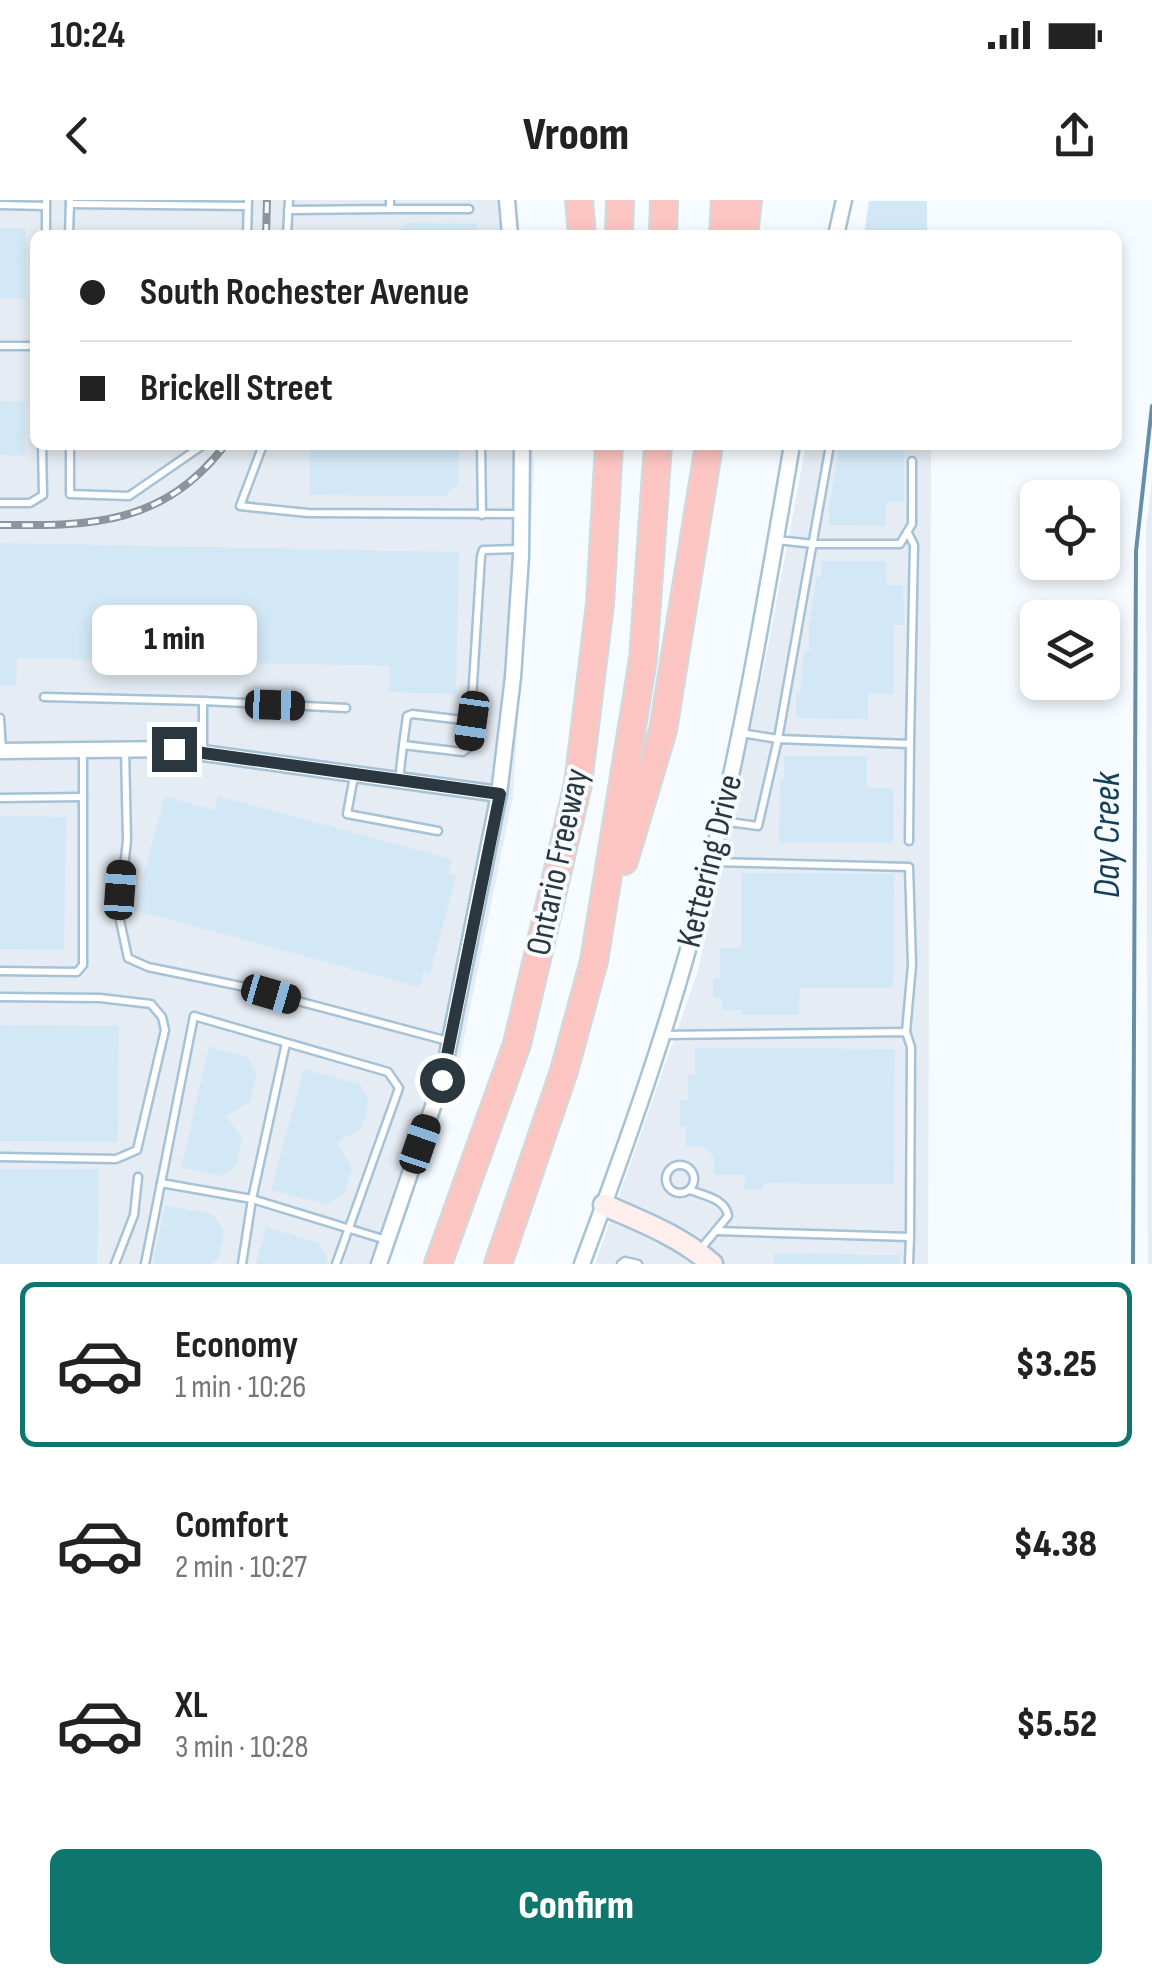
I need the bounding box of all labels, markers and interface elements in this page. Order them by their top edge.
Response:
text: 10:24 [50,13,125,58]
icon: back [50,108,105,163]
text: Vroom [523,108,629,163]
icon: share [1047,108,1102,163]
text: South Rochester Avenue [140,270,469,315]
text: Brickell Street [140,366,333,411]
map controls [1020,480,1120,700]
button: locate [1020,480,1120,580]
button: layers [1020,600,1120,700]
callout: 1 min [91,604,256,674]
text: 1 min [144,620,205,659]
car [244,689,306,721]
car [453,689,491,753]
route end [152,727,197,772]
street label: Ontario Freeway [517,765,599,959]
street label: Kettering Drive [668,770,752,952]
water label: Day Creek [1085,770,1130,898]
car [103,859,137,921]
car [238,971,304,1017]
route start [420,1058,465,1103]
car [396,1111,444,1177]
icon: car [55,1320,145,1410]
text: Economy [175,1323,298,1368]
text: $3.25 [1016,1342,1097,1387]
text: 1 min · 10:26 [175,1368,306,1407]
icon: car [55,1500,145,1590]
text: Comfort [175,1503,289,1548]
text: $4.38 [1013,1522,1097,1567]
text: 2 min · 10:27 [175,1548,307,1587]
icon: car [55,1680,145,1770]
text: XL [175,1683,208,1728]
text: $5.52 [1016,1702,1097,1747]
text: 3 min · 10:28 [175,1728,309,1767]
button: Confirm [50,1849,1102,1964]

